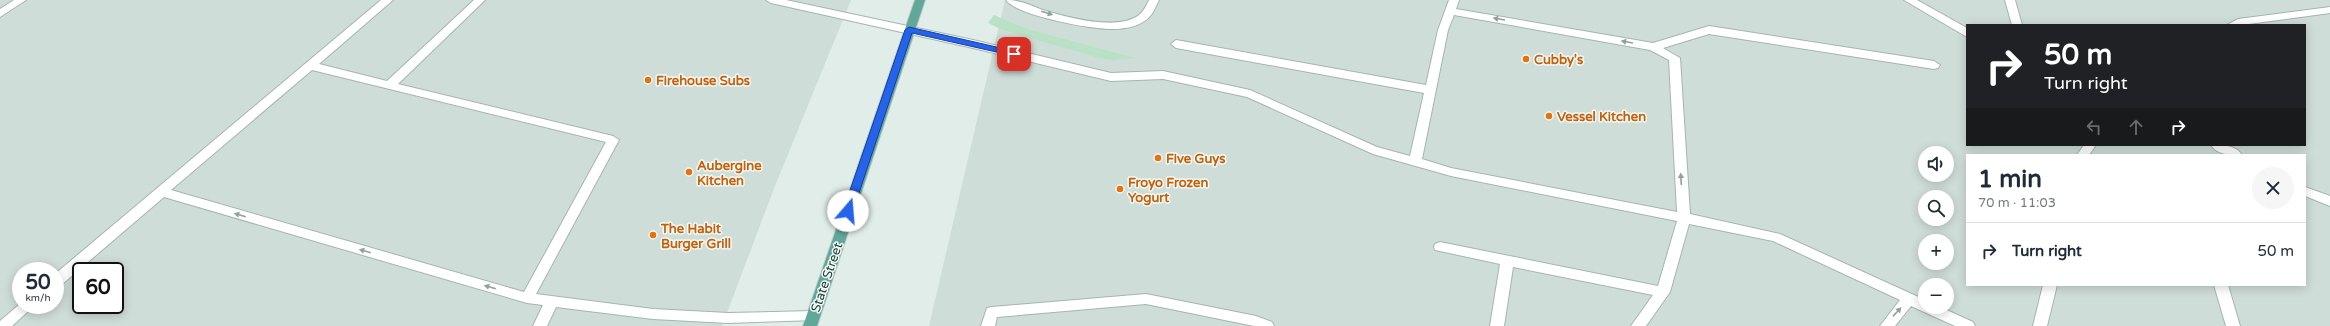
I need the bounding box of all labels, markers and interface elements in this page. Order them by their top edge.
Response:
one-way arrow [1042,11,1054,17]
one-way arrow [1492,16,1505,22]
pin [997,37,1031,71]
text: 50 m [2044,38,2112,72]
one-way arrow [1620,39,1633,45]
icon: right [1978,40,2030,92]
icon: arrive [1003,43,1025,65]
place label: Cubby's [1534,52,1583,68]
marker: Cubby's [1521,54,1531,64]
text: Turn right [2044,72,2128,94]
place label: Firehouse Subs [656,73,750,89]
marker: Firehouse Subs [643,75,653,85]
place label: Vessel Kitchen [1557,109,1646,125]
marker: Vessel Kitchen [1544,111,1554,121]
icon: left [2083,116,2105,138]
icon: ahead [2125,116,2147,138]
icon: right [2167,116,2189,138]
map controls [1918,146,1954,314]
button: sound [1918,146,1954,182]
place label: Five Guys [1166,151,1226,167]
marker: Five Guys [1153,153,1163,163]
place label: Aubergine Kitchen [697,158,762,189]
text: 1 min [1978,165,2042,194]
marker: Aubergine Kitchen [684,167,694,177]
button: close [2252,167,2294,209]
one-way arrow [1678,173,1685,185]
place label: Froyo Frozen Yogurt [1128,175,1208,206]
marker: Froyo Frozen Yogurt [1115,184,1125,194]
position arrow [827,190,869,232]
button: search [1918,190,1954,226]
text: 70 m · 11:03 [1978,195,2056,211]
one-way arrow [234,212,246,218]
place label: The Habit Burger Grill [660,221,731,252]
marker: The Habit Burger Grill [648,230,658,240]
button: + [1918,234,1954,270]
street label: State Street [808,240,846,314]
icon: right [1978,240,2000,262]
text: Turn right [2012,242,2082,260]
text: 50 m [2257,242,2294,260]
one-way arrow [359,248,371,254]
speed limit sign: 60 [72,262,124,314]
text: 50 [25,271,51,295]
button: − [1918,278,1954,314]
one-way arrow [484,284,496,290]
text: km/h [25,292,51,304]
one-way arrow [1893,307,1902,317]

